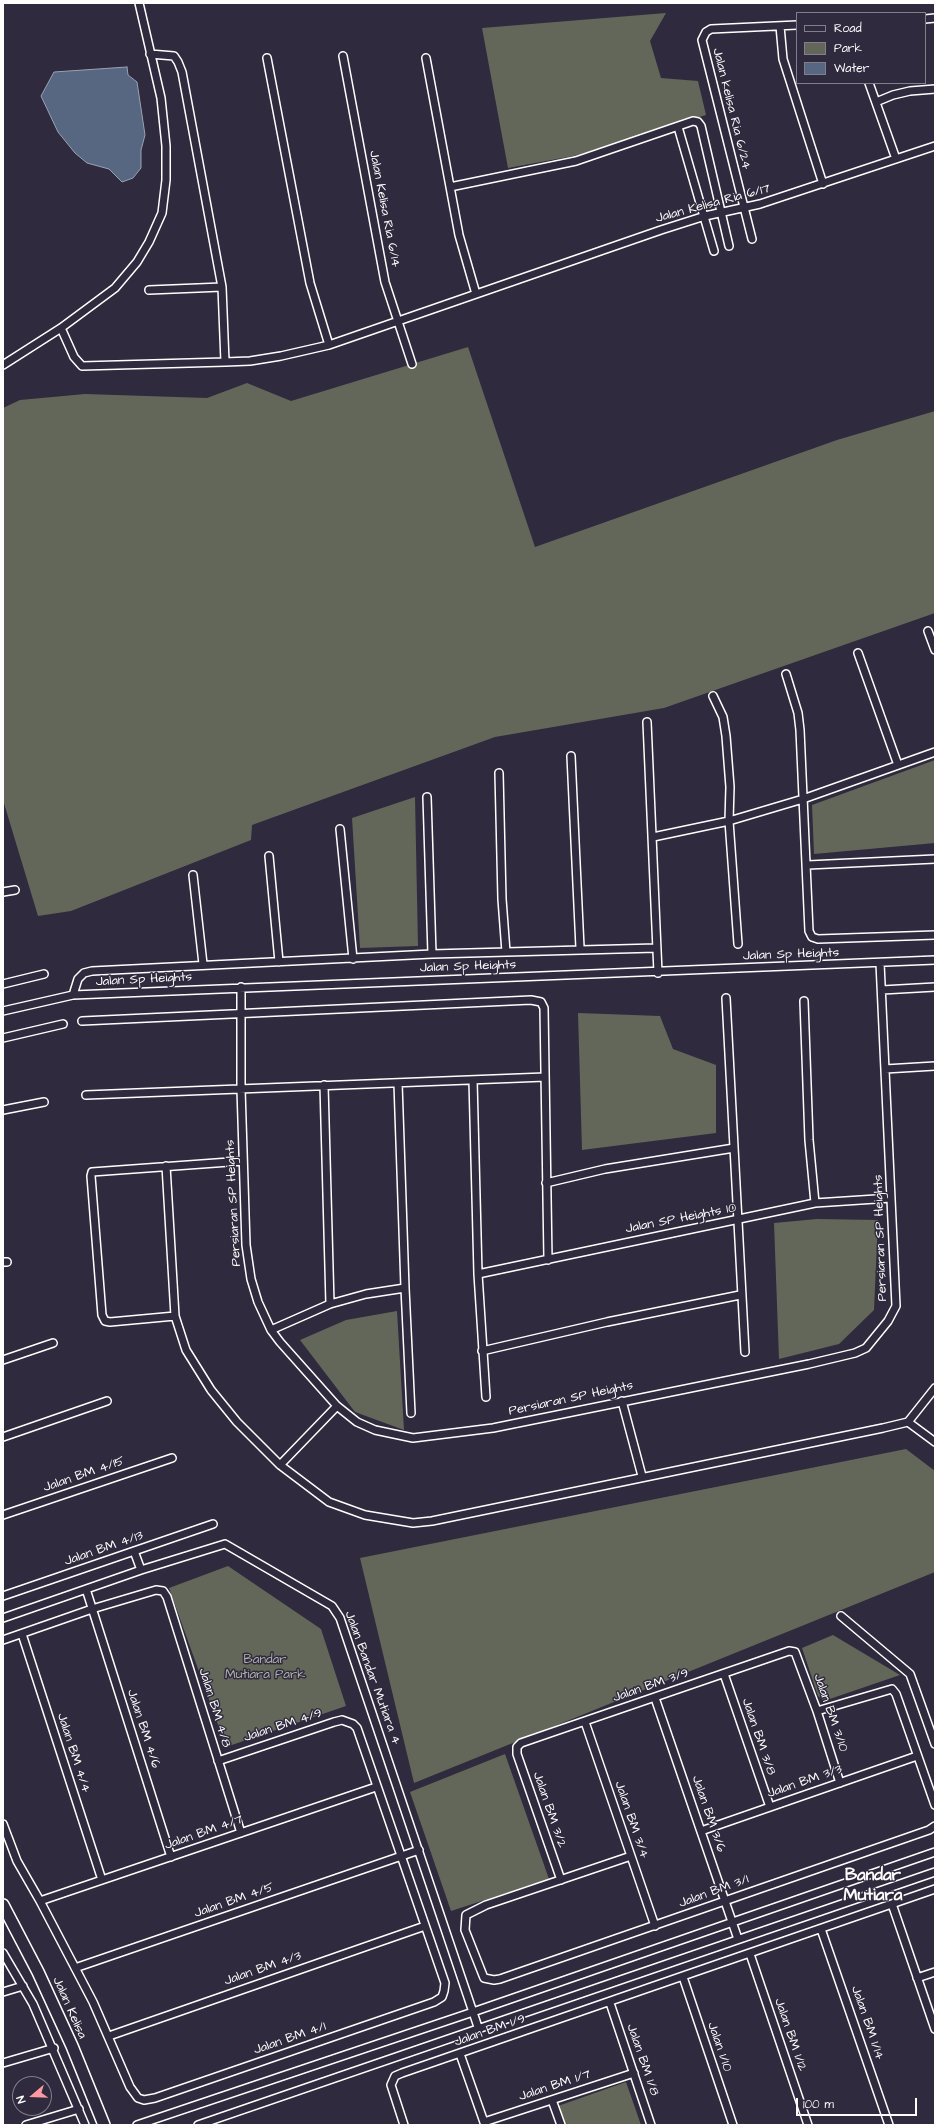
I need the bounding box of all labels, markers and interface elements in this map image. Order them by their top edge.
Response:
legend [796,12,926,84]
text: Road [834,20,862,37]
text: Park [834,40,862,57]
street label: Jalan kelisa Ria 6/24 [708,47,754,171]
text: Water [834,60,869,77]
street label: Jalan Kelisa Ria 6/14 [365,149,403,269]
street label: Jalan Kelisa Ria 6/17 [654,181,772,227]
street label: Jalan Sp Heights [743,946,839,964]
street label: Jalan Sp Heights [420,958,516,976]
street label: Jalan Sp Heights [95,970,193,990]
street label: Persiaran SP Heights [223,1139,245,1267]
street label: Persiaran SP Heights [871,1174,891,1302]
street label: Jalan SP Heights 10 [624,1201,738,1237]
street label: Persiaran SP Heights [507,1378,635,1420]
street label: Jalan BM 4/15 [41,1454,127,1496]
street label: Jalan BM 4/13 [63,1528,145,1570]
street label: Jalan Bandar Mutiara 4 [341,1609,403,1747]
park label: Bandar Mutiara Park [225,1652,305,1683]
street label: Jalan BM 4/8 [195,1666,233,1750]
street label: Jalan BM 3/9 [611,1666,691,1706]
street label: Jalan BM 3/10 [809,1672,851,1754]
street label: Jalan BM 4/6 [123,1688,163,1770]
street label: Jalan BM 3/8 [738,1697,778,1777]
street label: Jalan BM 4/9 [242,1706,324,1746]
street label: Jalan BM 4/4 [53,1711,93,1795]
street label: Jalan BM 3/3 [765,1762,845,1802]
street label: Jalan BM 3/2 [529,1770,569,1850]
street label: Jalan BM 3/6 [688,1774,728,1854]
street label: Jalan BM 3/4 [611,1779,651,1861]
street label: Jalan BM 4/7 [163,1812,245,1854]
district label: Bandar Mutiara [844,1866,902,1906]
street label: Jalan BM 3/1 [677,1872,751,1912]
street label: Jalan BM 4/5 [192,1880,276,1922]
street label: Jalan BM 4/3 [222,1949,304,1989]
street label: Jalan Kelisa [48,1975,90,2041]
street label: Jalan BM 1/14 [847,1984,887,2062]
street label: Jalan BM 1/12 [770,1997,810,2073]
street label: Jalan BM 1/9 [452,2012,528,2050]
street label: Jalan BM 4/1 [252,2019,328,2059]
street label: Jalan 1/10 [703,2020,735,2074]
street label: Jalan BM 1/8 [622,2022,662,2098]
street label: Jalan BM 1/7 [517,2067,593,2105]
north arrow [12,2076,52,2116]
scale bar [798,2090,919,2116]
text: N [13,2094,29,2105]
text: 100 m [803,2096,834,2113]

